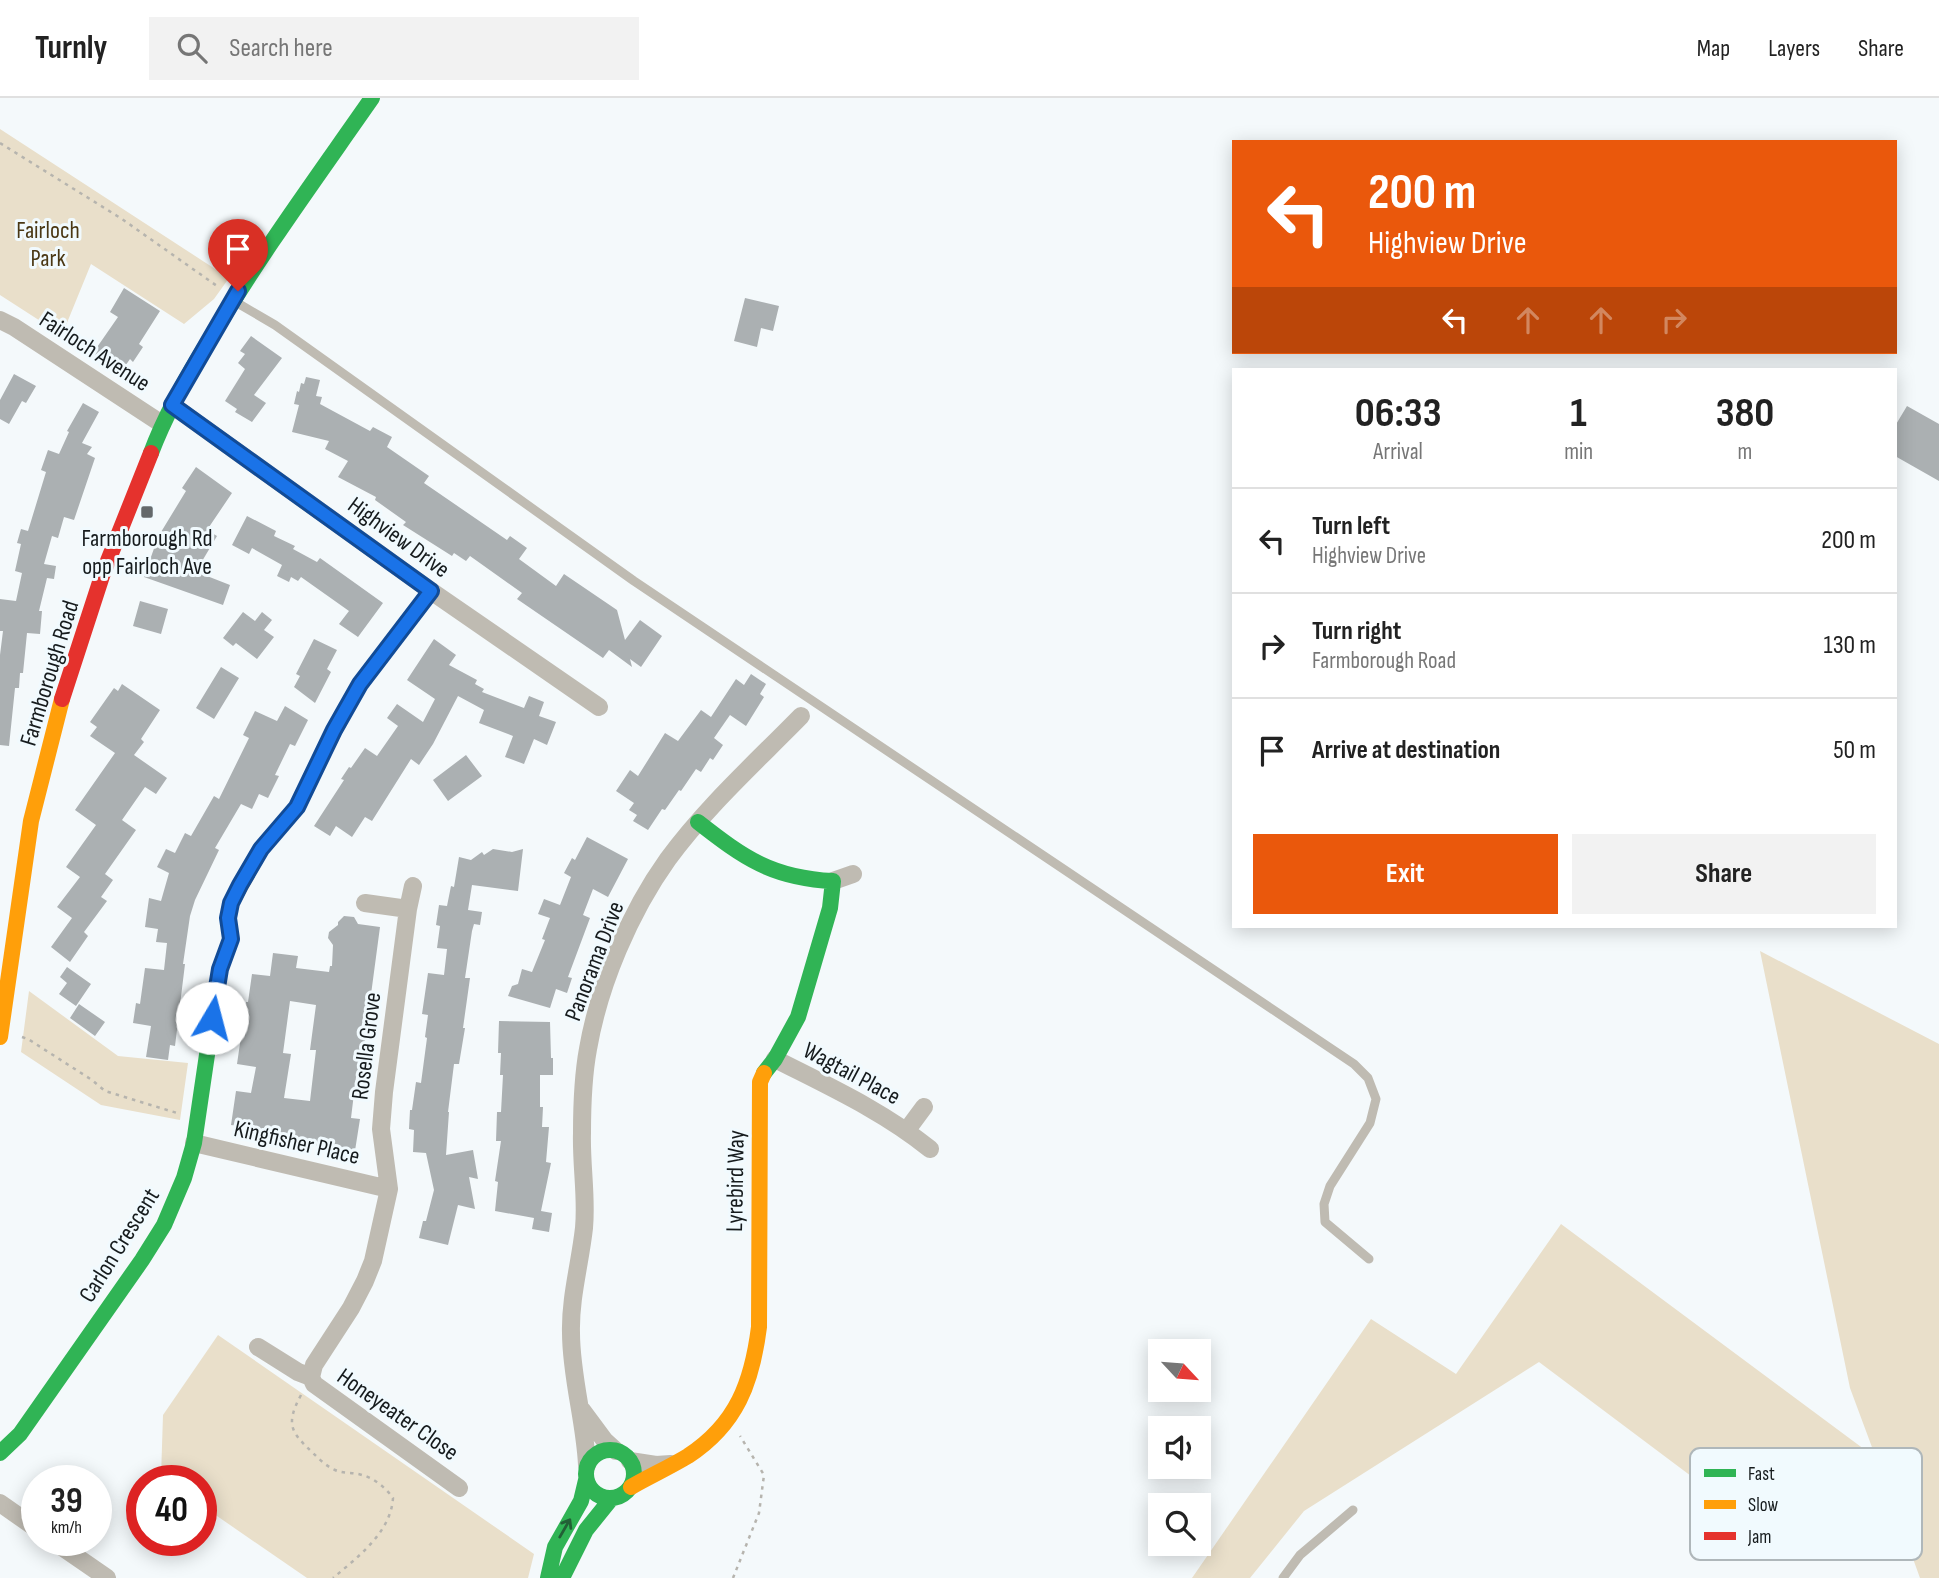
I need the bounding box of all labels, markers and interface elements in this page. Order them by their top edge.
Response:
search box [149,17,639,80]
text: Turnly [35,28,107,68]
icon: search [173,29,211,67]
text: Search here [229,33,333,64]
text: Map [1697,34,1730,63]
text: Layers [1768,34,1820,63]
text: Share [1858,34,1904,63]
text: 200 m [1368,164,1476,223]
icon: left [1253,168,1344,259]
park label: Fairloch Park [16,216,80,273]
pin [208,219,268,291]
text: Highview Drive [1368,224,1527,263]
icon: arrive [219,230,257,268]
icon: left [1436,301,1474,339]
icon: ahead [1509,301,1547,339]
icon: ahead [1582,301,1620,339]
icon: right [1655,301,1693,339]
street label: Fairloch Avenue [34,305,155,398]
text: 06:33 [1355,388,1441,439]
text: 1 [1570,388,1587,439]
text: 380 [1716,388,1774,439]
text: Arrival [1373,438,1423,466]
text: min [1564,438,1593,466]
text: m [1738,438,1752,466]
street label: Highview Drive [342,491,455,584]
marker: Farmborough Rd opp Fairloch Ave [139,504,155,520]
text: Turn left [1312,511,1390,542]
icon: left [1253,522,1291,560]
place label: Farmborough Rd opp Fairloch Ave [81,524,213,581]
text: 200 m [1821,525,1876,556]
text: Highview Drive [1312,542,1426,570]
street label: Farmborough Road [14,597,85,749]
text: Turn right [1312,616,1401,647]
icon: right [1253,627,1291,665]
text: 130 m [1824,630,1876,661]
text: Farmborough Road [1312,647,1456,675]
icon: arrive [1253,732,1291,770]
text: Arrive at destination [1312,735,1500,766]
text: 50 m [1833,735,1876,766]
button: Exit [1253,834,1558,914]
button: Share [1572,834,1876,914]
street label: Panorama Drive [558,897,630,1025]
position arrow [175,981,249,1055]
street label: Rosella Grove [346,991,387,1101]
street label: Wagtail Place [798,1036,905,1111]
street label: Kingfisher Place [231,1114,362,1171]
street label: Lyrebird Way [720,1130,751,1232]
street label: Carlon Crescent [73,1183,166,1308]
north arrow [1148,1339,1211,1402]
map controls [1148,1339,1211,1556]
street label: Honeyeater Close [331,1362,464,1467]
button: sound [1148,1416,1211,1479]
legend [1690,1448,1922,1560]
text: Fast [1748,1463,1775,1486]
speed limit sign: 40 [126,1465,217,1556]
text: 39 [50,1480,83,1523]
button: search [1148,1493,1211,1556]
text: Slow [1748,1494,1778,1517]
text: km/h [51,1517,82,1538]
one-way arrow [558,1519,572,1539]
text: Jam [1747,1526,1771,1549]

